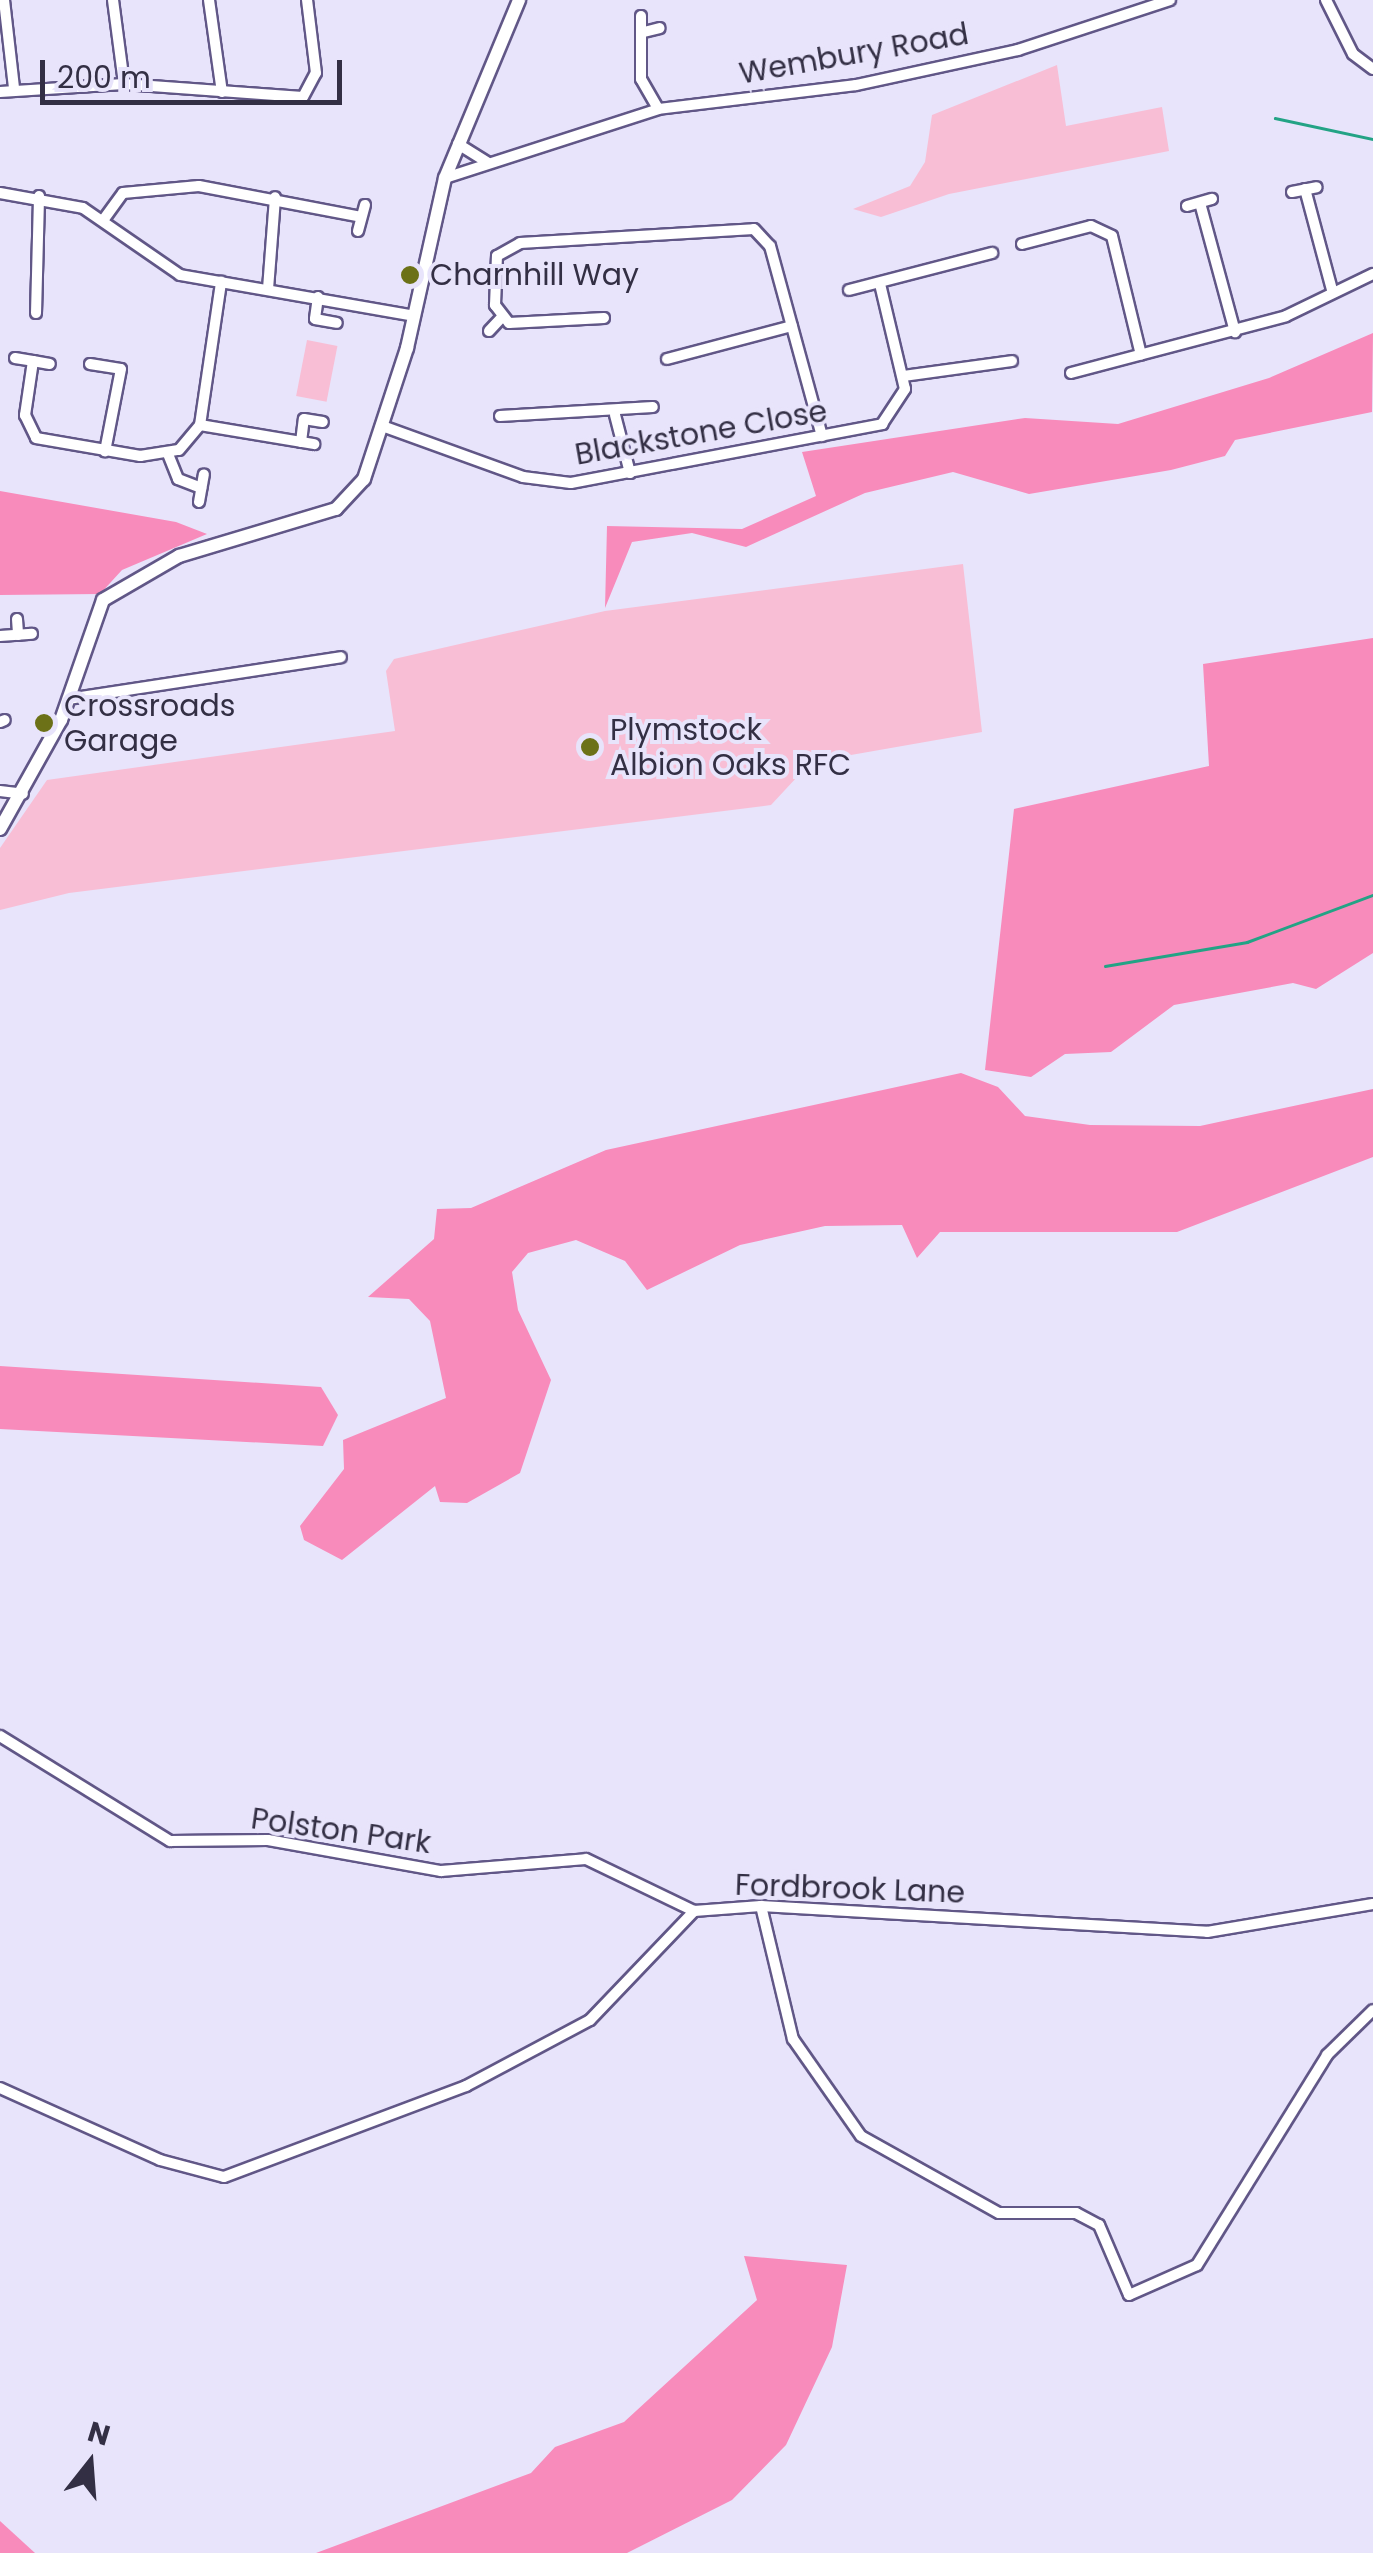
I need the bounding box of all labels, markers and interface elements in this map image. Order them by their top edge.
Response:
street label: Wembury Road [736,16,972,92]
scale bar [45,40,348,102]
text: 200 m [57,56,151,99]
place label: Charnhill Way [430,257,639,293]
marker: Charnhill Way [399,264,421,286]
street label: Blackstone Close [572,393,830,473]
place label: Crossroads Garage [64,688,235,758]
marker: Crossroads Garage [33,712,55,734]
place label: Plymstock Albion Oaks RFC [610,712,851,782]
marker: Plymstock Albion Oaks RFC [579,736,601,758]
street label: Polston Park [249,1801,433,1861]
street label: Fordbrook Lane [734,1867,966,1911]
text: N [83,2412,115,2456]
north arrow [40,2413,140,2513]

